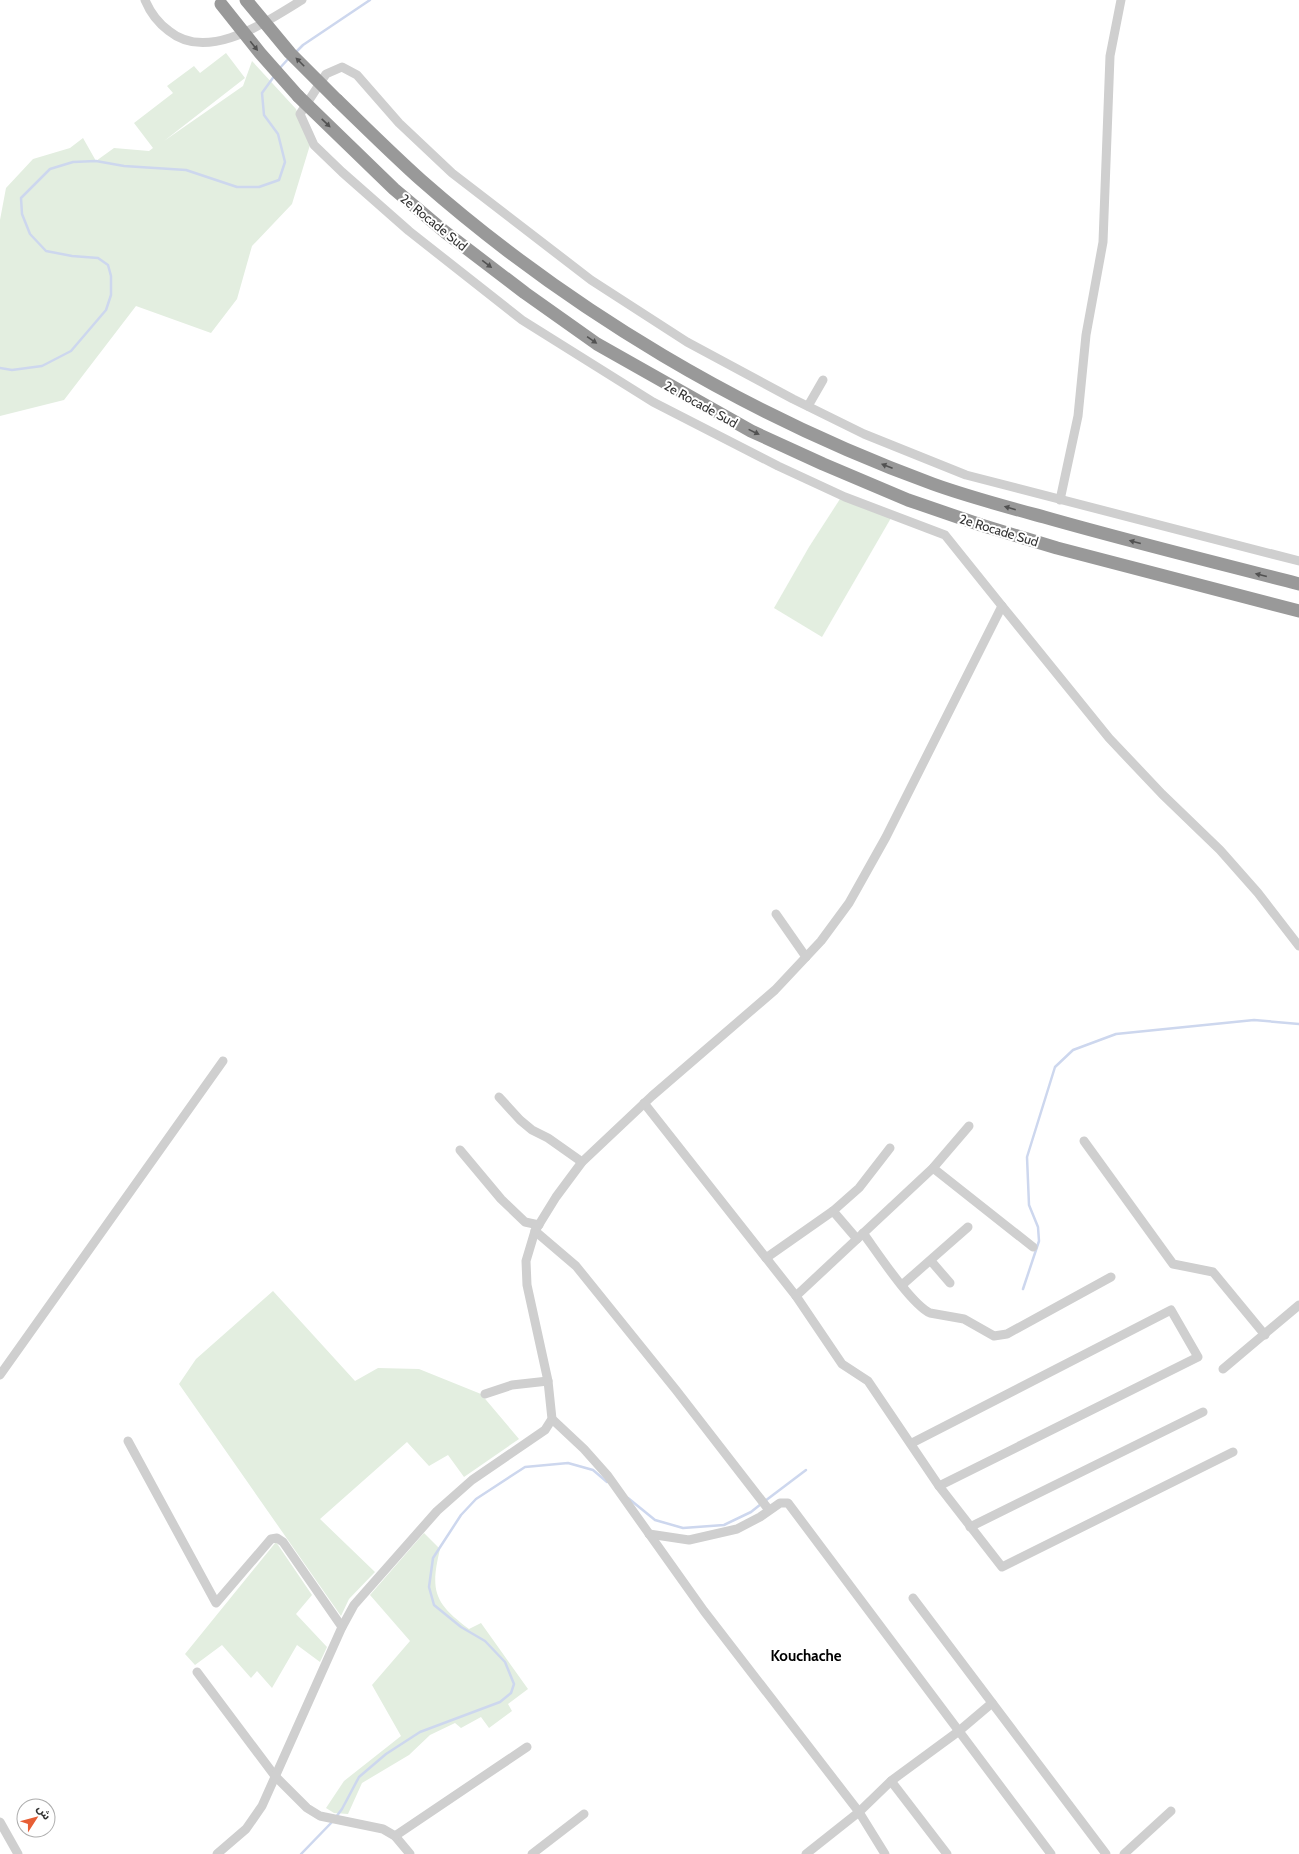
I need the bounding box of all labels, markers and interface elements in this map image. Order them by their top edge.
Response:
one-way arrow [250,40,259,51]
one-way arrow [295,57,305,67]
one-way arrow [321,118,331,128]
street label: 2e Rocade Sud [397,190,471,254]
one-way arrow [481,259,492,268]
one-way arrow [587,336,597,344]
street label: 2e Rocade Sud [661,377,741,431]
one-way arrow [748,429,759,435]
one-way arrow [880,463,892,469]
one-way arrow [1004,504,1016,510]
street label: 2e Rocade Sud [958,510,1040,550]
one-way arrow [1129,539,1141,545]
one-way arrow [1255,571,1267,577]
district label: Kouchache [770,1647,842,1665]
north arrow [16,1798,56,1838]
text: ش [34,1802,54,1822]

